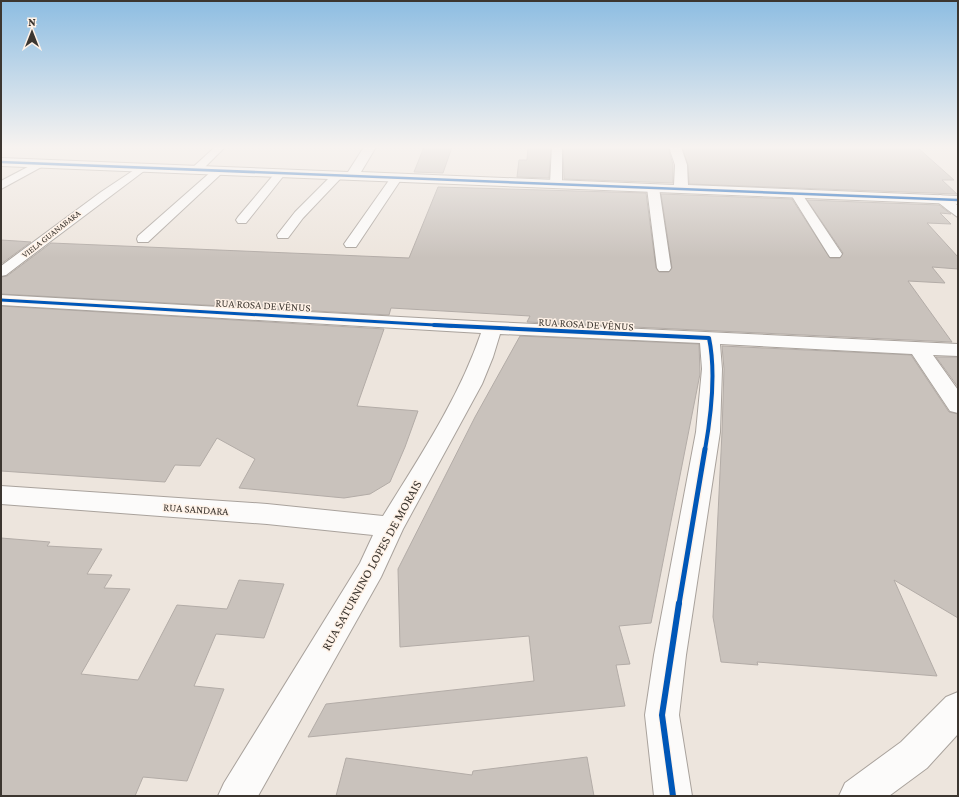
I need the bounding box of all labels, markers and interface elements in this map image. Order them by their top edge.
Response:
north arrow [12,12,52,52]
text: N [28,16,36,28]
street label: VIELA GUANABARA [20,208,83,260]
street label: RUA ROSA DE VÊNUS [215,297,311,313]
street label: RUA ROSA DE VÊNUS [538,316,634,332]
street label: RUA SATURNINO LOPES DE MORAIS [318,478,425,653]
street label: RUA SANDARA [163,501,230,517]

